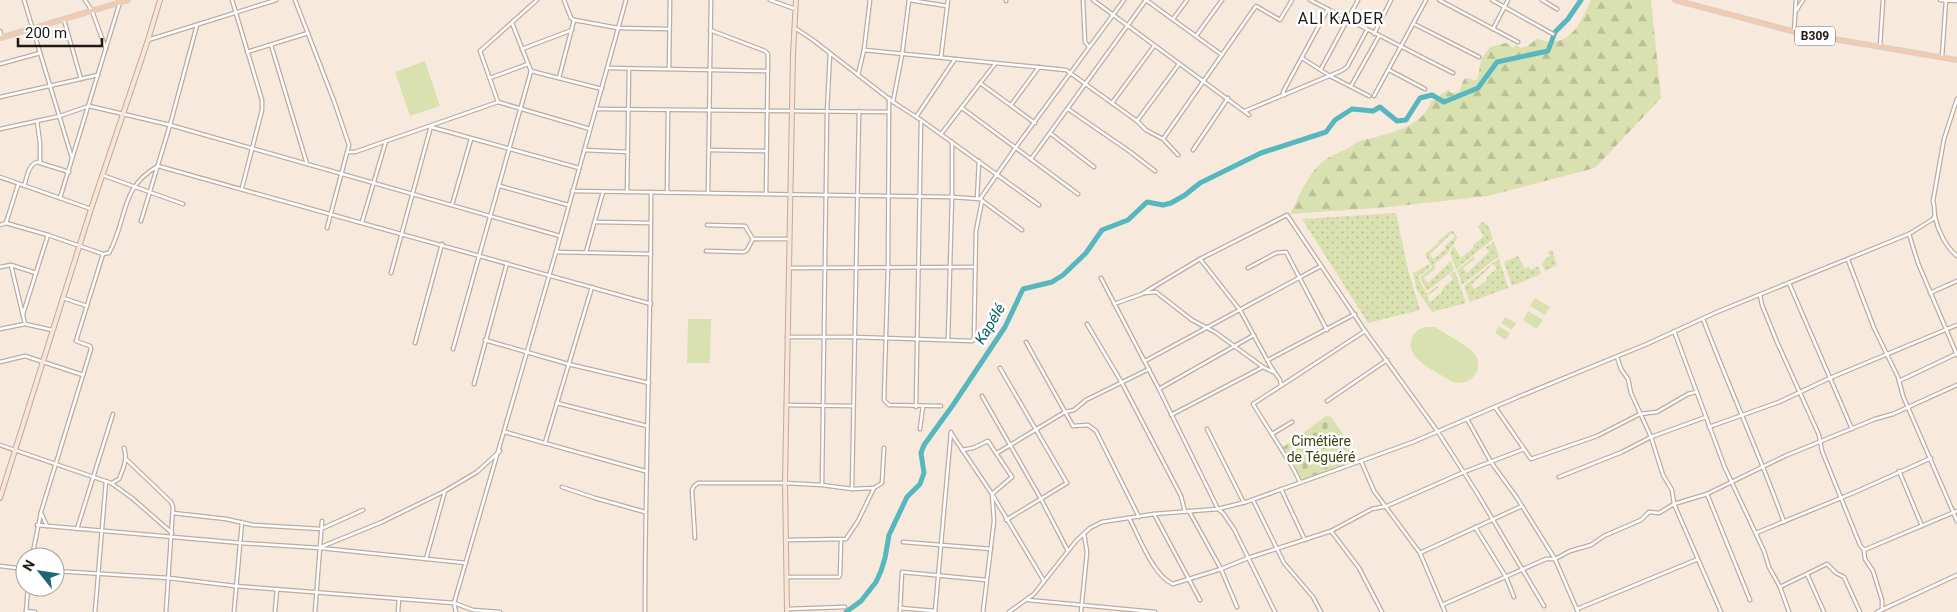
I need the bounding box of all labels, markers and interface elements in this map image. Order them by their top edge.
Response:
district label: ALI KADER [1298,9,1384,28]
scale bar [18,15,101,47]
text: 200 m [25,24,67,42]
road number: B309 [1795,27,1835,46]
water label: Kapélé [971,300,1009,348]
park label: Cimétière de Téguéré [1287,433,1355,465]
north arrow [15,547,65,597]
text: N [19,557,38,574]

